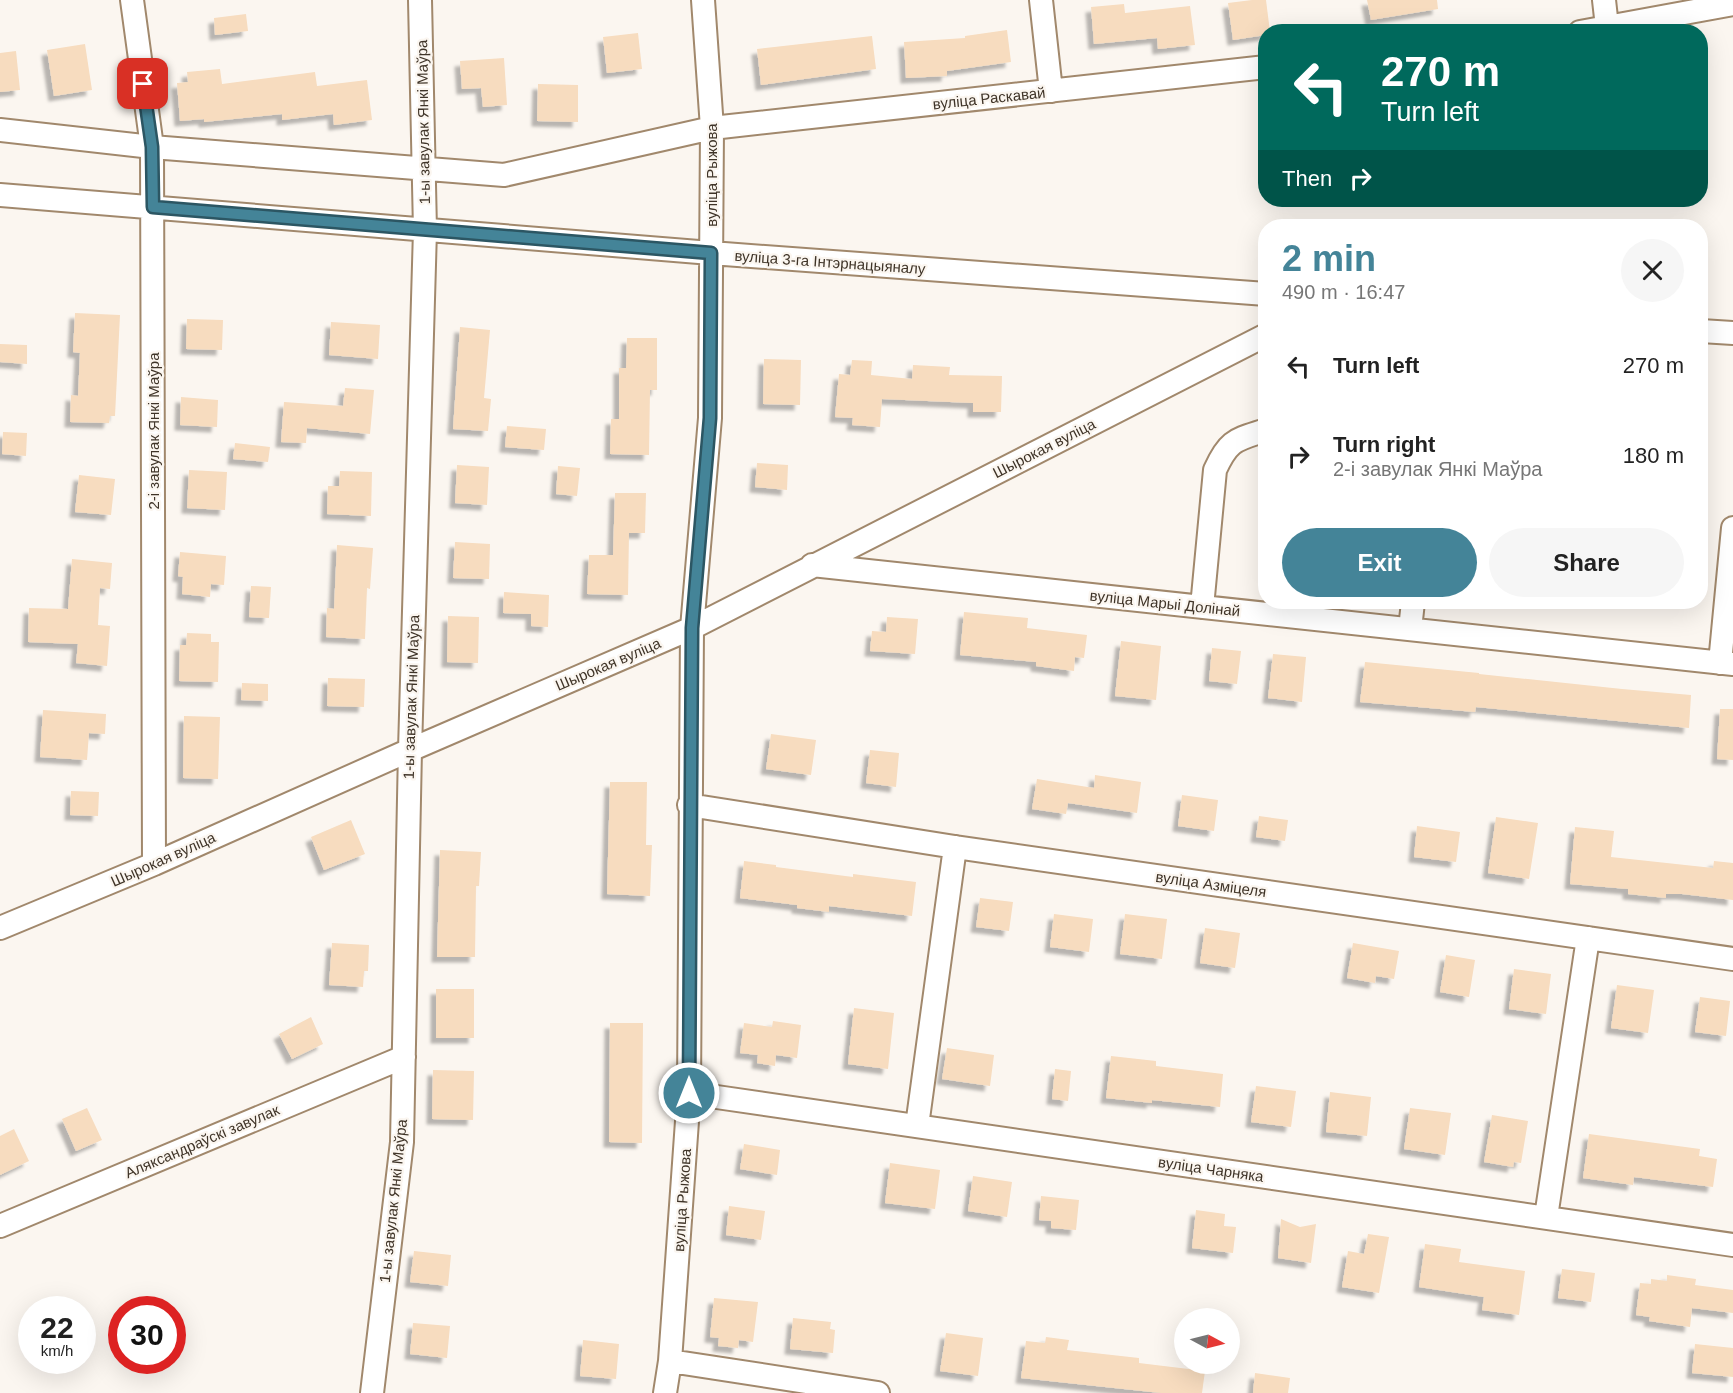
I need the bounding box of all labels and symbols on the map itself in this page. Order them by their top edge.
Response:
street label: 1-ы завулак Янкі Маўра [413,39,433,204]
pin [117,58,168,109]
street label: вуліца Раскавай [932,84,1046,112]
street label: вуліца Рыжова [703,123,720,227]
street label: вуліца 3-га Інтэрнацыяналу [734,247,927,277]
street label: 2-і завулак Янкі Маўра [145,352,162,510]
street label: Шырокая вуліца [990,415,1099,481]
street label: вуліца Марыі Долінай [1089,587,1241,619]
street label: 1-ы завулак Янкі Маўра [400,614,422,780]
street label: Шырокая вуліца [553,634,664,694]
street label: Шырокая вуліца [108,828,218,890]
street label: вуліца Азміцеля [1155,868,1267,900]
position arrow [657,1061,721,1125]
street label: Аляксандраўскі завулак [122,1101,282,1181]
street label: 1-ы завулак Янкі Маўра [376,1118,410,1284]
street label: вуліца Рыжова [670,1147,694,1252]
street label: вуліца Чарняка [1157,1153,1265,1185]
speed limit sign: 30 [108,1296,186,1374]
north arrow [1174,1308,1240,1374]

